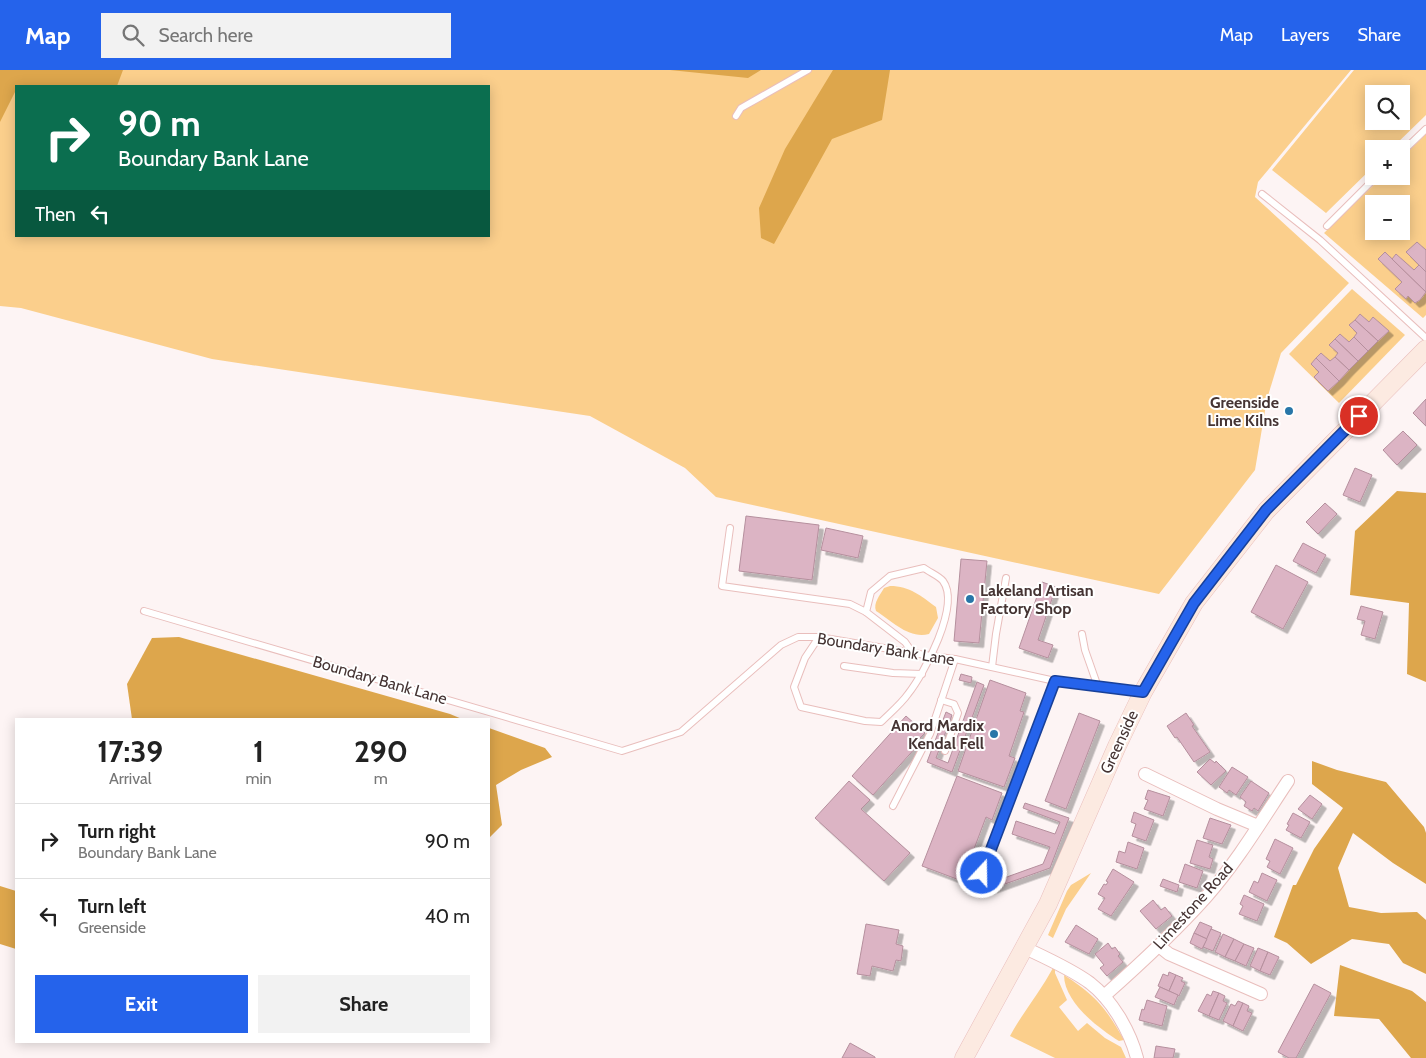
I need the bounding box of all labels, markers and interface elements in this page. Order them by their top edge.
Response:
search box [101,13,451,58]
text: Map [25,21,71,50]
icon: search [119,21,147,49]
text: Search here [159,24,253,47]
text: Map [1220,24,1253,46]
text: Layers [1281,24,1330,46]
text: Share [1358,24,1401,46]
map controls [1365,85,1410,240]
button: search [1365,85,1410,130]
text: 90 m [118,102,201,145]
icon: right [35,105,100,170]
button: + [1365,140,1410,185]
text: Boundary Bank Lane [118,145,309,172]
button: − [1365,195,1410,240]
icon: left [86,200,114,228]
text: Then [35,203,76,226]
place label: Greenside Lime Kilns [1207,393,1279,430]
pin [1338,395,1380,437]
icon: arrive [1345,402,1373,430]
marker: Greenside Lime Kilns [1283,405,1295,417]
place label: Lakeland Artisan Factory Shop [980,581,1094,618]
marker: Lakeland Artisan Factory Shop [964,593,976,605]
street label: Boundary Bank Lane [816,629,956,669]
street label: Boundary Bank Lane [311,652,449,708]
street label: Greenside [1096,707,1142,777]
place label: Anord Mardix Kendal Fell [891,716,984,753]
marker: Anord Mardix Kendal Fell [988,728,1000,740]
text: 17:39 [97,733,163,770]
text: 1 [253,733,264,770]
text: 290 [354,733,408,770]
text: Arrival [109,769,151,788]
text: min [245,769,272,788]
text: m [374,769,388,788]
text: Turn right [78,820,156,843]
icon: right [35,827,63,855]
text: 90 m [425,830,470,853]
text: Boundary Bank Lane [78,843,217,862]
position arrow [955,846,1007,898]
street label: Limestone Road [1149,859,1237,953]
text: Turn left [78,895,146,918]
icon: left [35,902,63,930]
text: 40 m [425,905,470,928]
text: Greenside [78,918,146,937]
button: Exit [35,975,248,1033]
button: Share [258,975,470,1033]

